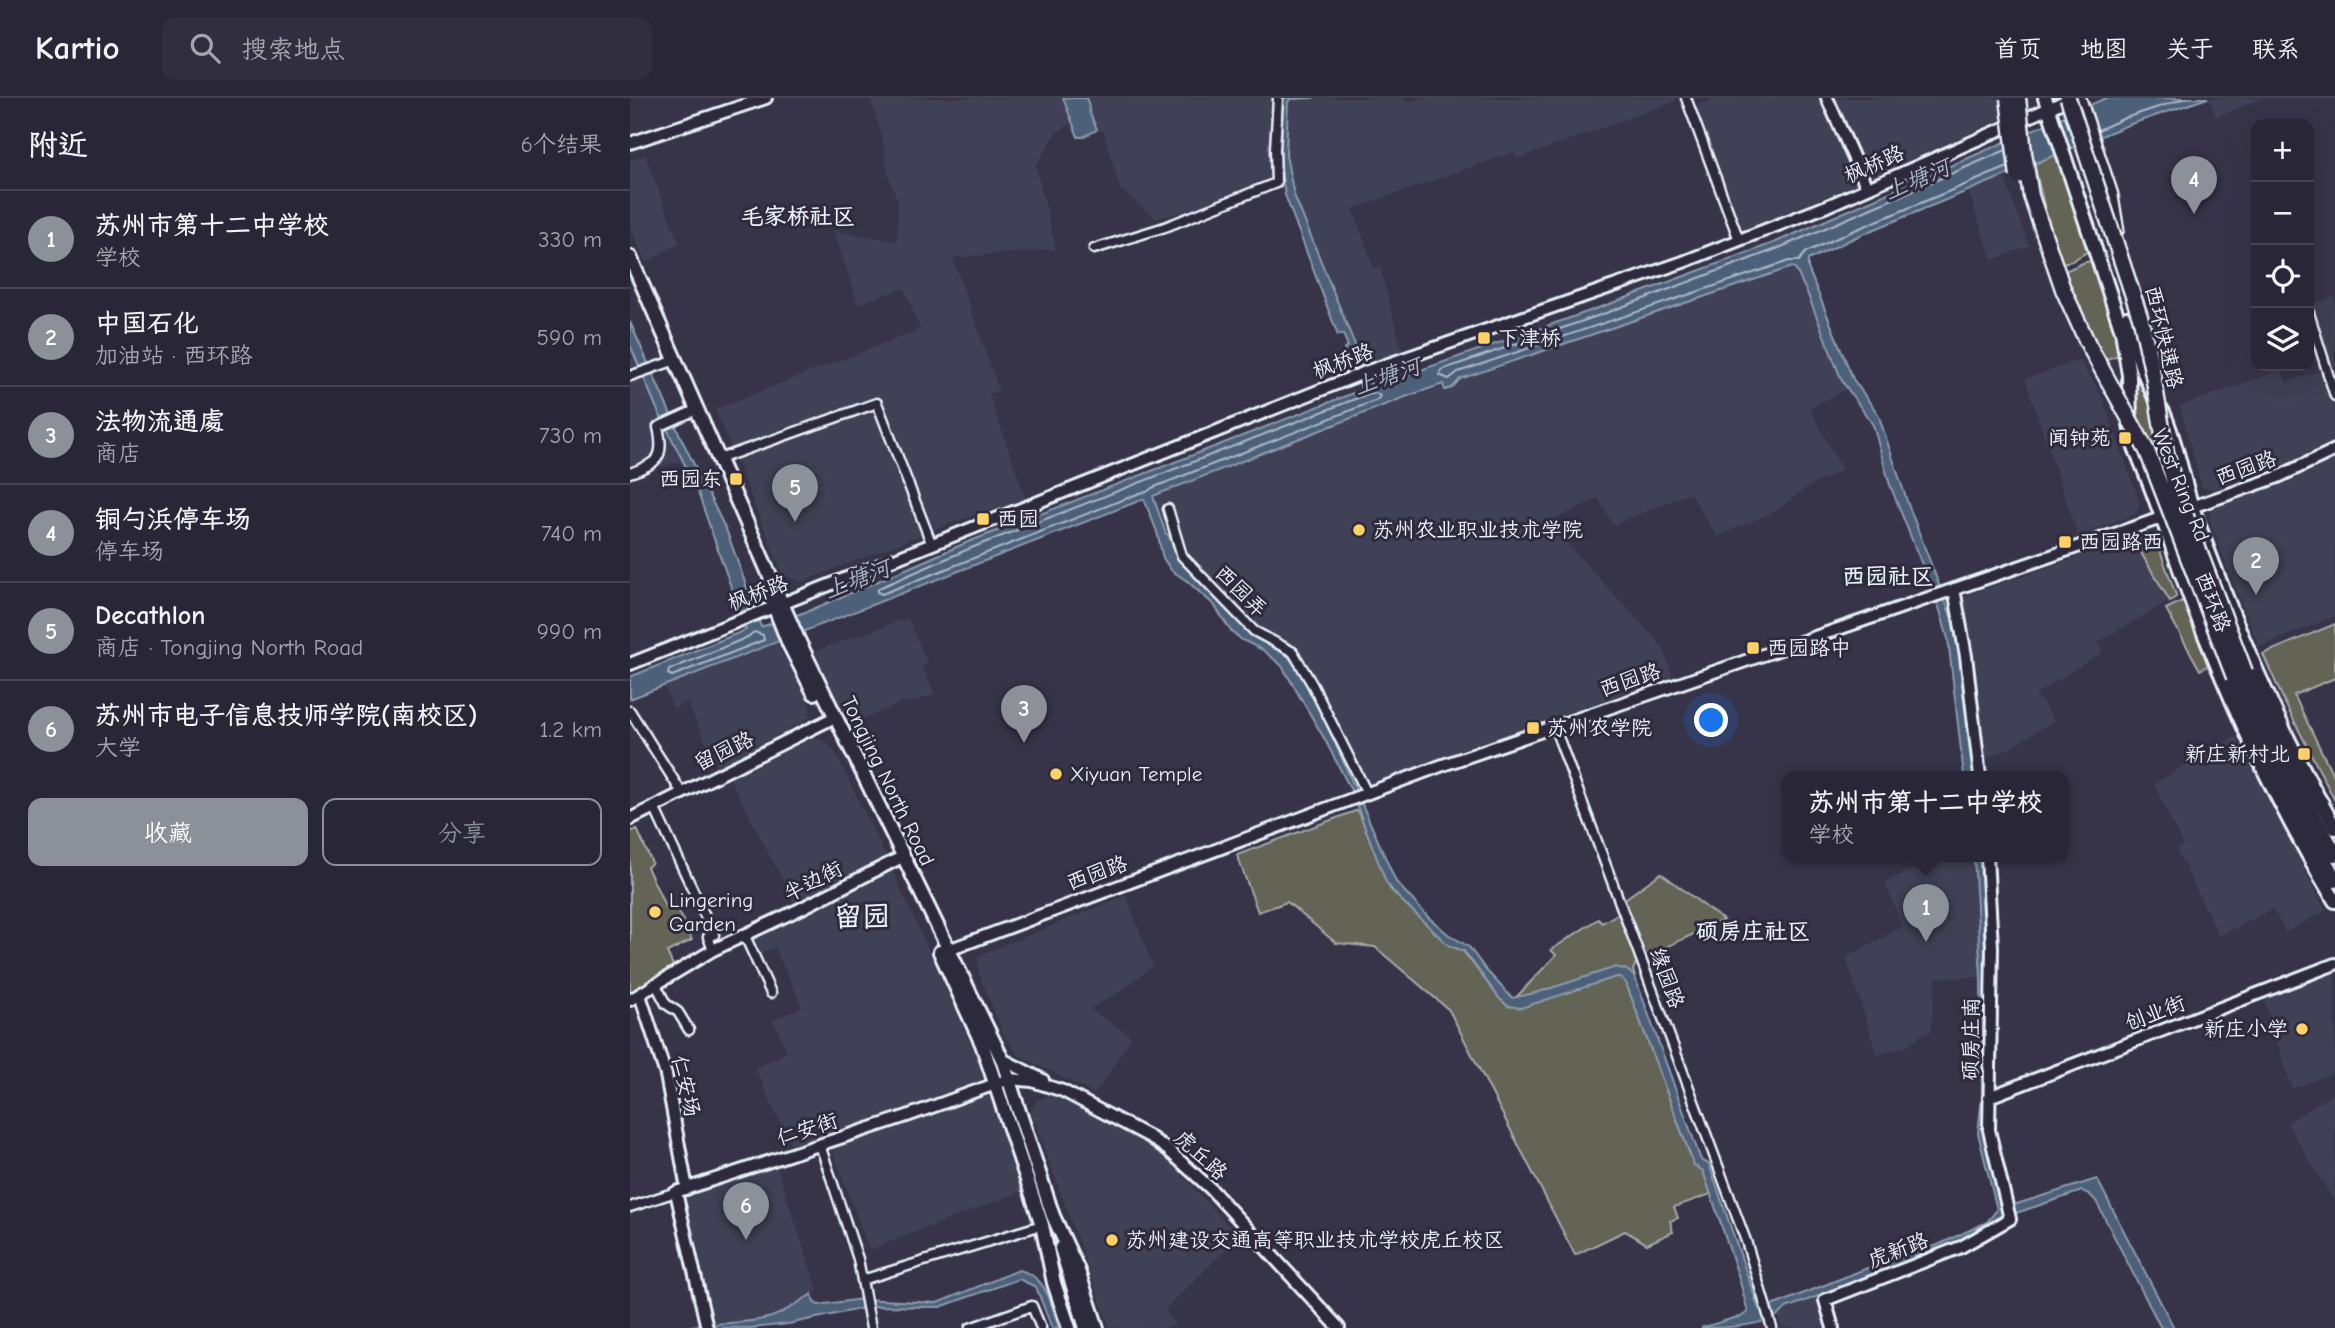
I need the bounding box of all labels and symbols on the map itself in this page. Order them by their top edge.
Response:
street label: 枫桥路 [1840,140,1908,188]
water label: 上塘河 [1880,152,1958,205]
pin: 4 [2171,156,2217,214]
district label: 毛家桥社区 [741,203,856,230]
street label: 西环快速路 [2140,283,2188,391]
place label: 下津桥 [1498,326,1561,350]
marker: 下津桥 [1476,330,1492,346]
street label: 枫桥路 [1309,339,1377,383]
water label: 上塘河 [1350,351,1428,400]
street label: West Ring Rd [2147,425,2215,545]
place label: 闻钟苑 [2048,426,2111,450]
marker: 闻钟苑 [2117,430,2133,446]
street label: 西园路 [2212,446,2280,490]
pin: 5 [772,464,818,522]
place label: 西园东 [659,467,722,491]
marker: 西园东 [728,471,744,487]
place label: 西园 [997,507,1039,531]
marker: 西园 [975,511,991,527]
place label: 苏州农业职业技术学院 [1373,518,1583,542]
marker: 苏州农业职业技术学院 [1351,522,1367,538]
place label: 西园路西 [2079,530,2163,554]
marker: 西园路西 [2057,534,2073,550]
pin: 2 [2233,537,2279,595]
water label: 上塘河 [820,553,898,604]
street label: 西园弄 [1210,560,1272,622]
district label: 西园社区 [1842,563,1934,590]
street label: 西环路 [2191,568,2235,636]
street label: 枫桥路 [724,571,792,615]
place label: 西园路中 [1767,636,1851,660]
marker: 西园路中 [1745,640,1761,656]
street label: 西园路 [1596,658,1664,702]
pin: 3 [1001,685,1047,743]
street label: Tongjing North Road [837,692,939,870]
your location [1694,703,1728,737]
place label: 苏州农学院 [1547,716,1652,740]
marker: 苏州农学院 [1525,720,1541,736]
street label: 留园路 [690,726,758,776]
place label: 新庄新村北 [2185,742,2290,766]
marker: 新庄新村北 [2296,746,2312,762]
place label: Xiyuan Temple [1070,762,1202,786]
marker: Xiyuan Temple [1048,766,1064,782]
street label: 西园路 [1063,851,1131,895]
street label: 半边街 [779,856,847,906]
pin: 1 [1903,884,1949,942]
place label: Lingering Garden [669,888,753,936]
district label: 留园 [834,901,890,933]
marker: Lingering Garden [647,904,663,920]
district label: 硕房庄社区 [1696,918,1811,945]
street label: 缘园路 [1645,944,1689,1012]
street label: 创业街 [2121,991,2189,1035]
street label: 硕房庄南 [1958,997,1984,1081]
place label: 新庄小学 [2204,1017,2288,1041]
marker: 新庄小学 [2294,1021,2310,1037]
street label: 仁安场 [667,1053,705,1119]
street label: 仁安街 [773,1108,841,1150]
street label: 虎丘路 [1170,1125,1232,1185]
pin: 6 [723,1182,769,1240]
place label: 苏州建设交通高等职业技术学校虎丘校区 [1126,1228,1504,1252]
street label: 虎新路 [1864,1228,1932,1272]
marker: 苏州建设交通高等职业技术学校虎丘校区 [1104,1232,1120,1248]

